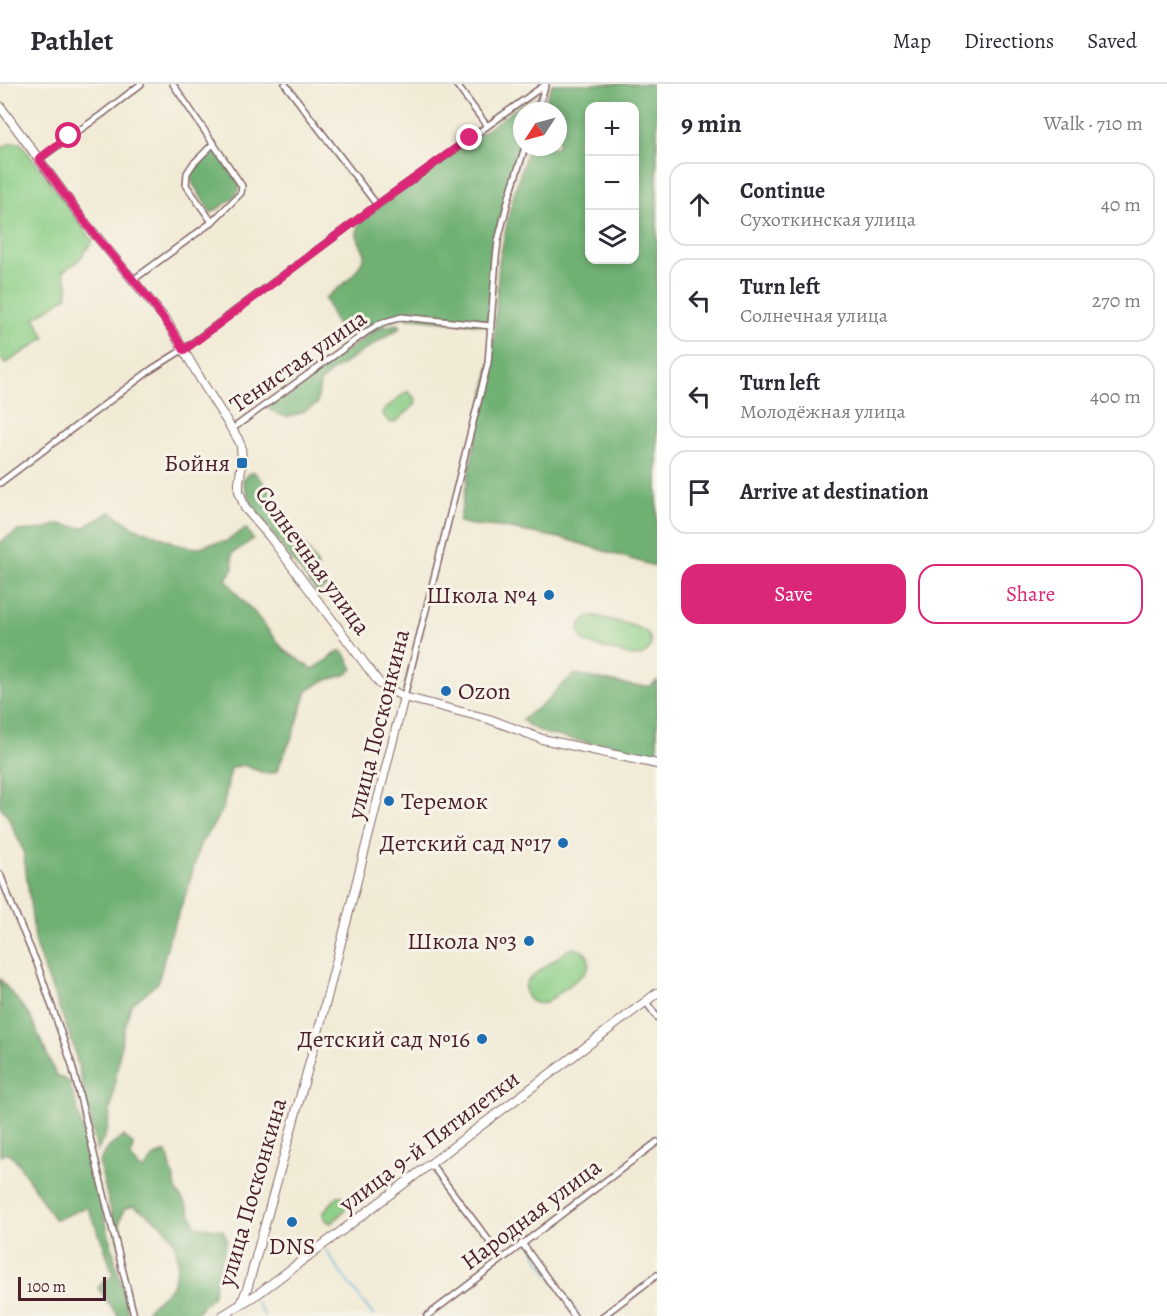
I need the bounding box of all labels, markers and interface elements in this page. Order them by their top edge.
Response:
text: Pathlet [30,22,113,60]
text: Map [893,27,931,55]
text: Directions [964,27,1054,55]
text: Saved [1087,27,1137,55]
north arrow [513,102,567,156]
map controls [585,102,639,264]
button: + [585,102,639,156]
text: 9 min [681,106,742,141]
text: Walk · 710 m [1043,110,1143,137]
route start [55,122,81,148]
route end [456,124,482,150]
button: − [585,156,639,210]
text: Continue [740,176,825,206]
icon: ahead [683,188,716,221]
text: 40 m [1101,191,1141,218]
text: Сухоткинская улица [740,206,916,233]
button: layers [585,210,639,264]
text: Turn left [740,272,820,302]
icon: left [683,284,716,317]
text: 270 m [1092,287,1141,314]
street label: Тенистая улица [223,302,373,420]
text: Солнечная улица [740,302,888,329]
text: Turn left [740,368,820,398]
icon: left [683,380,716,413]
text: 400 m [1090,383,1141,410]
text: Молодёжная улица [740,398,906,425]
place label: Бойня [164,447,230,479]
marker: Бойня [235,456,249,470]
icon: arrive [683,476,716,509]
text: Arrive at destination [740,477,929,507]
street label: Солнечная улица [248,479,378,641]
button: Save [681,564,906,624]
button: Share [918,564,1143,624]
place label: Школа №4 [426,579,537,611]
marker: Школа №4 [542,588,556,602]
street label: улица Посконкина [339,626,417,823]
place label: Ozon [458,675,511,707]
marker: Ozon [439,684,453,698]
place label: Теремок [401,785,488,817]
marker: Теремок [382,794,396,808]
place label: Детский сад №17 [379,827,552,859]
marker: Детский сад №17 [556,836,570,850]
place label: Школа №3 [407,925,517,957]
marker: Школа №3 [522,934,536,948]
place label: Детский сад №16 [297,1023,470,1055]
marker: Детский сад №16 [475,1032,489,1046]
street label: улица 9-й Пятилетки [331,1063,526,1220]
street label: улица Посконкина [210,1094,294,1291]
street label: Народная улица [454,1151,608,1277]
marker: DNS [285,1215,299,1229]
place label: DNS [269,1230,315,1262]
scale bar [18,1274,106,1302]
text: 100 m [27,1276,66,1298]

